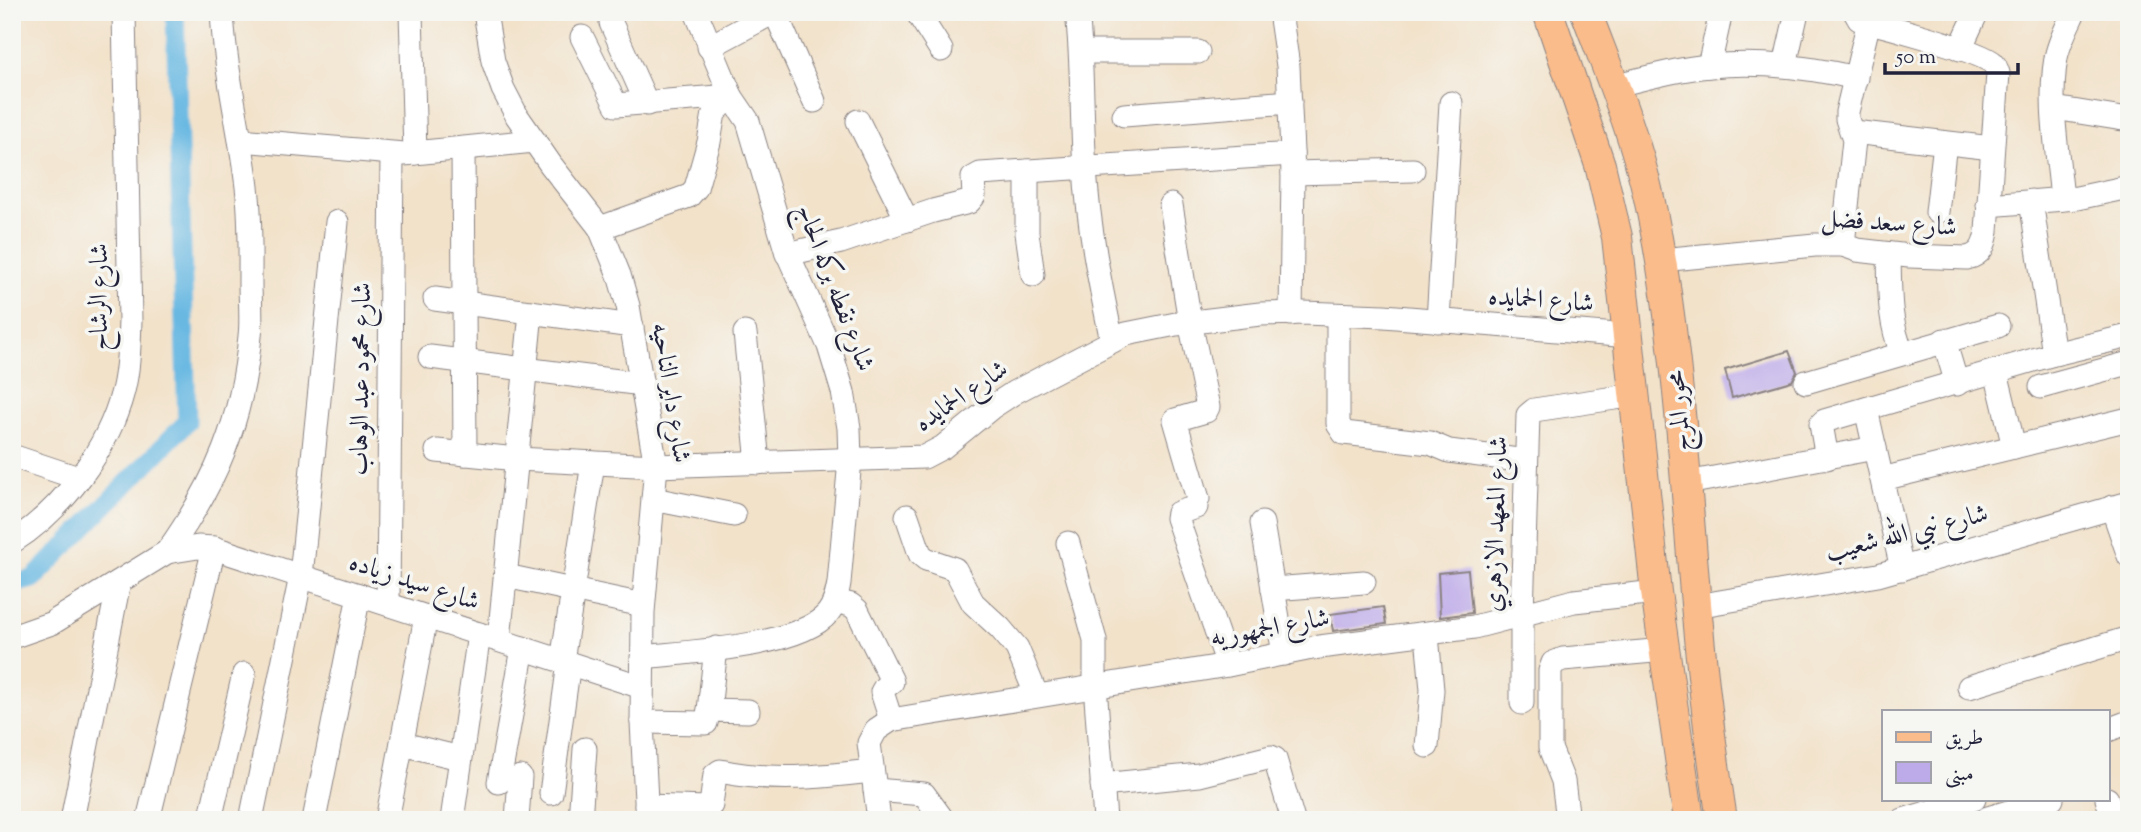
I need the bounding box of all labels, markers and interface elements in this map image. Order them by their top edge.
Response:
scale bar [1885,32,2018,76]
text: 50 m [1895,43,1936,73]
street label: شارع نقطه بركه الحاج [782,199,883,378]
street label: شارع سعد فضل [1820,201,1958,248]
street label: شارع الرشاح [82,243,122,351]
street label: شارع الحمايده [1487,279,1595,324]
street label: شارع محمود عبد الوهاب [342,282,383,476]
street label: شارع داير الناحيه [640,320,699,466]
street label: شارع الحمايده [908,352,1017,443]
street label: محور المرج [1658,368,1705,453]
street label: شارع المعهد الازهري [1475,435,1520,613]
street label: شارع نبي الله شعيب [1821,492,1993,574]
street label: شارع سيد زياده [344,544,484,622]
street label: شارع الجمهوريه [1207,600,1333,659]
legend [1882,710,2110,800]
text: طريق [1945,724,1983,754]
text: مبنى [1945,760,1974,790]

